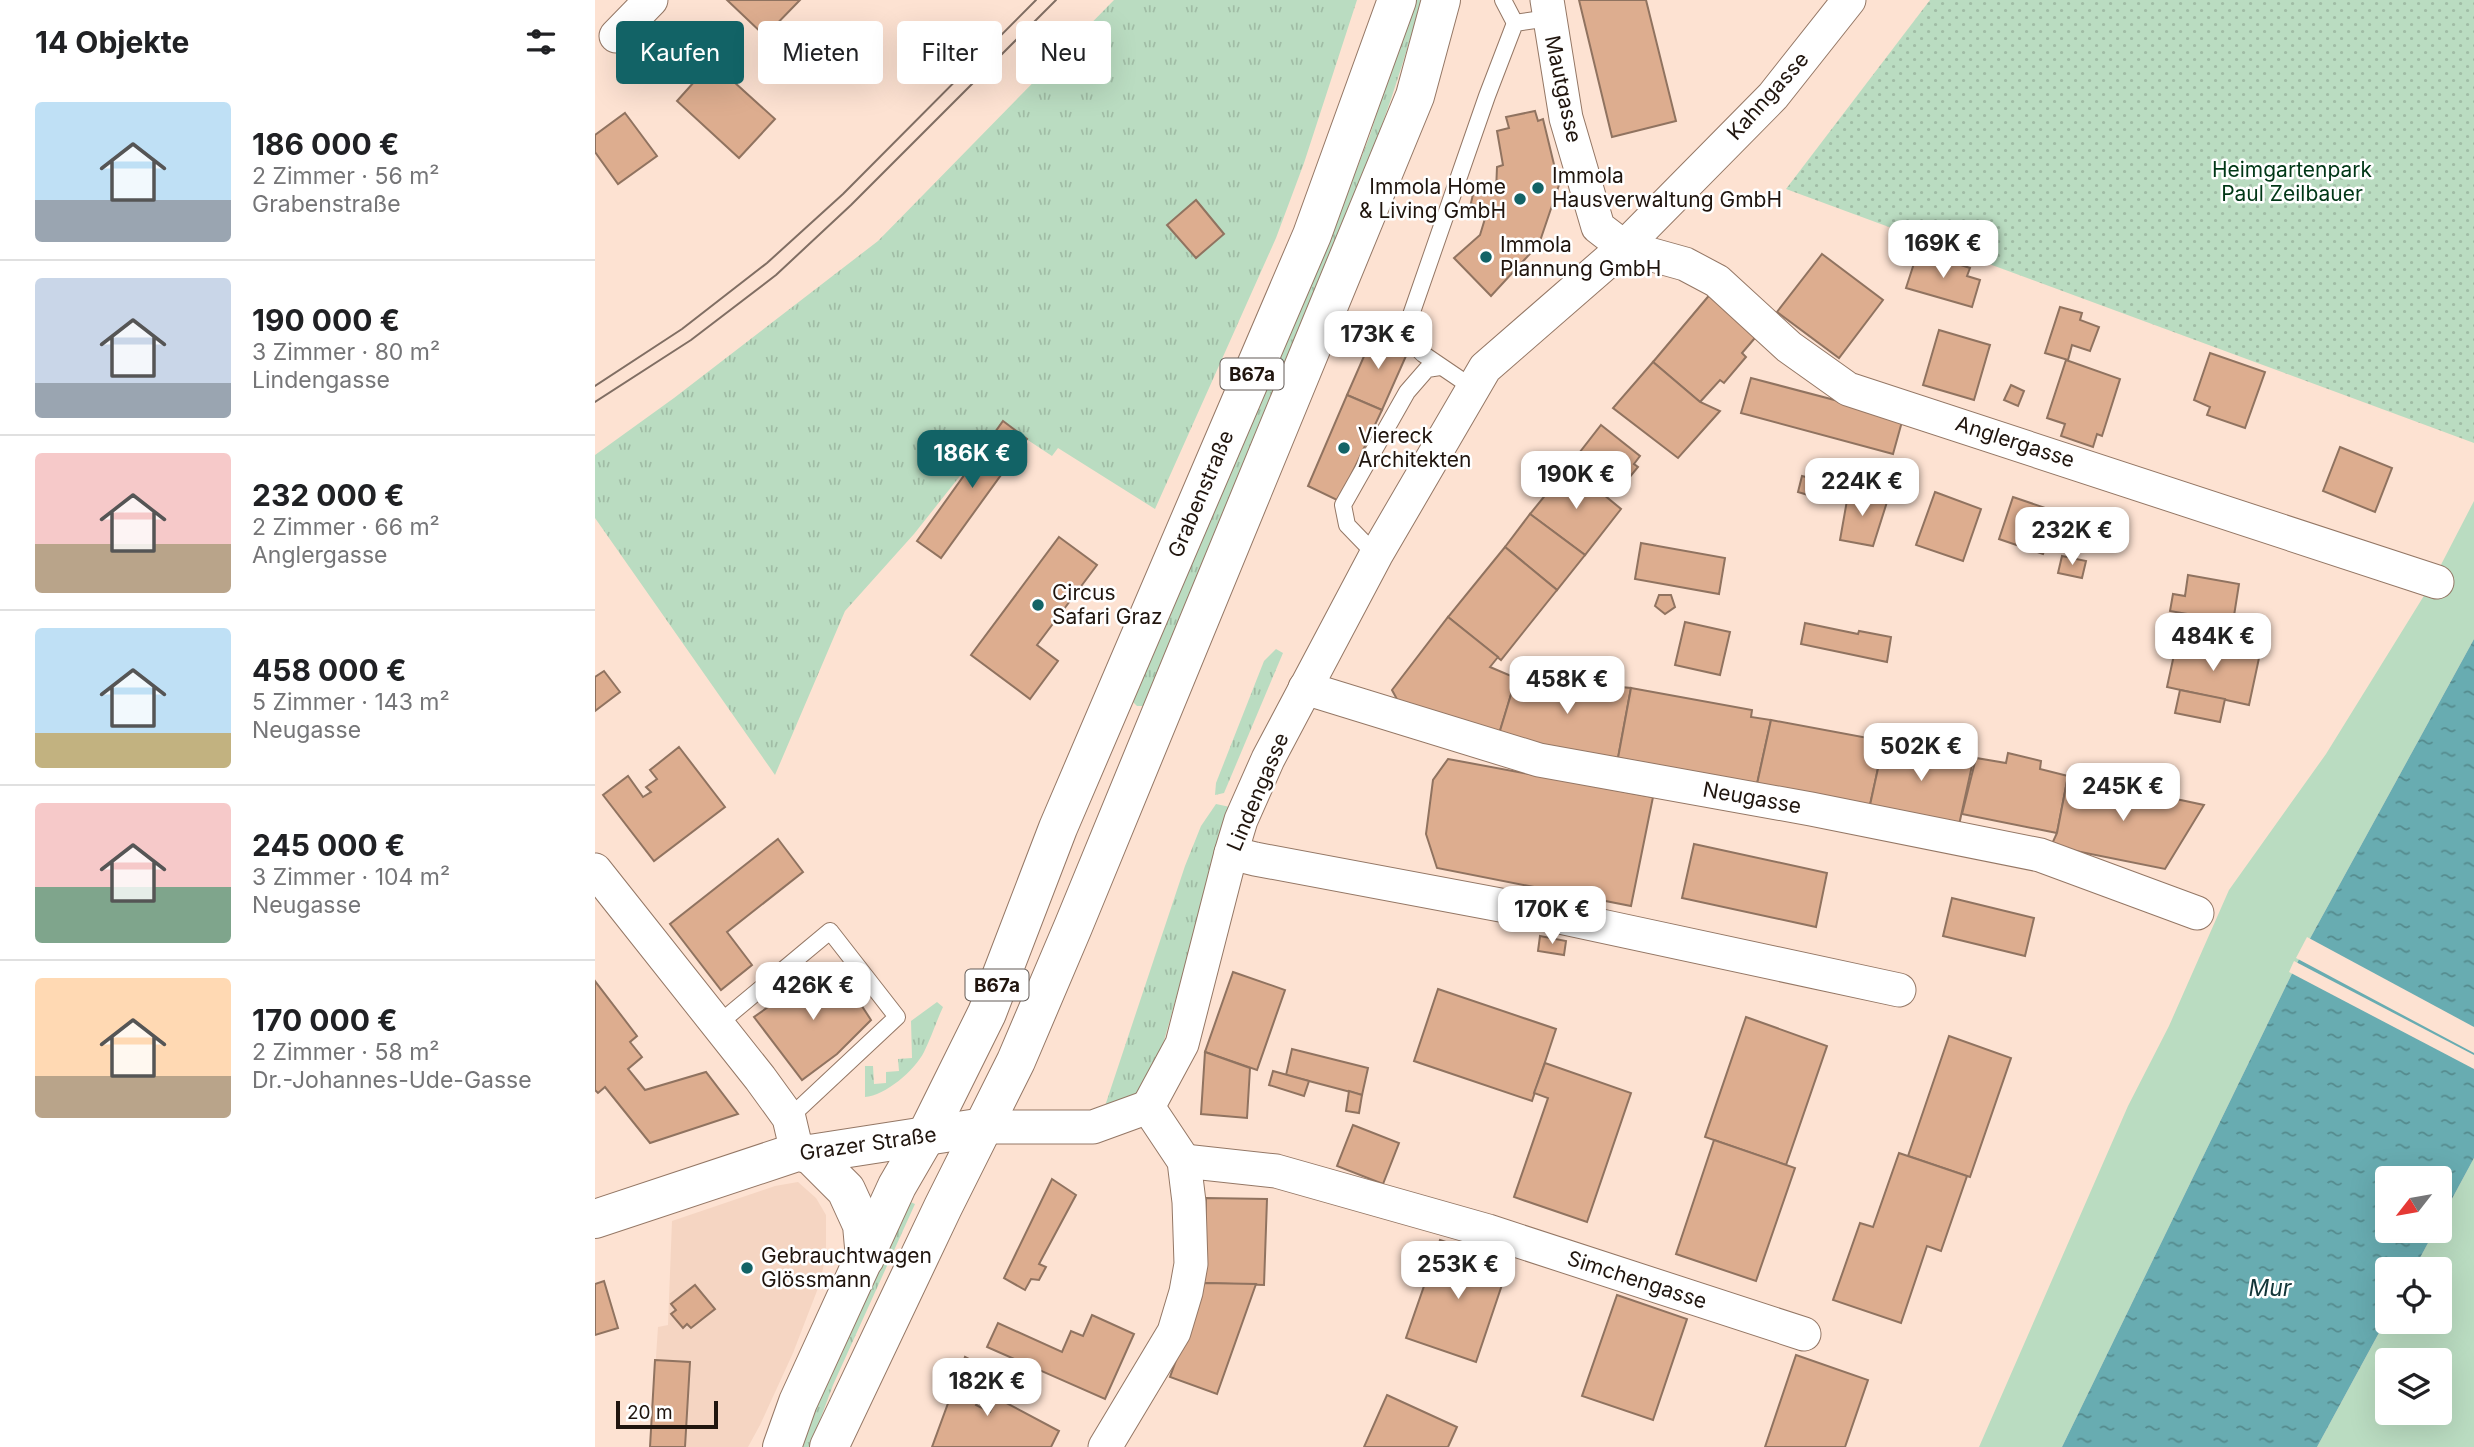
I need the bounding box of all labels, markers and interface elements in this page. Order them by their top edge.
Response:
chip: Kaufen [616,21,744,84]
chip: Mieten [758,21,883,84]
chip: Filter [897,21,1002,84]
chip: Neu [1016,21,1111,84]
icon: filters [522,23,560,61]
text: 14 Objekte [35,24,189,60]
street label: Mautgasse [1540,33,1587,145]
street label: Kahngasse [1722,46,1814,145]
text: 186 000 € [252,126,399,162]
icon: home [91,130,175,214]
park label: Heimgartenpark Paul Zeilbauer [2212,157,2373,206]
text: 2 Zimmer · 56 m² [252,162,439,190]
place label: Immola Hausverwaltung GmbH [1552,163,1782,212]
place label: Immola Home & Living GmbH [1359,174,1506,223]
marker: Immola Hausverwaltung GmbH [1530,180,1546,196]
text: Grabenstraße [252,190,401,218]
marker: Immola Home & Living GmbH [1512,191,1528,207]
pin: 169K € [1886,220,2000,280]
text: 169K € [1904,229,1982,257]
place label: Immola Plannung GmbH [1500,232,1661,281]
marker: Immola Plannung GmbH [1478,249,1494,265]
text: 190 000 € [252,302,400,338]
icon: home [91,306,175,390]
pin: 173K € [1321,312,1435,371]
text: 173K € [1340,320,1416,348]
text: 3 Zimmer · 80 m² [252,338,440,366]
road number: B67a [1221,358,1283,390]
text: Lindengasse [252,366,390,394]
street label: Anglergasse [1952,411,2078,473]
place label: Viereck Architekten [1358,423,1471,472]
street label: Grabenstraße [1163,426,1239,561]
pin: 186K € [915,430,1029,490]
text: 186K € [933,439,1011,467]
marker: Viereck Architekten [1336,440,1352,456]
pin: 190K € [1519,452,1633,511]
pin: 224K € [1805,458,1919,518]
text: 190K € [1537,460,1615,488]
text: 224K € [1821,467,1903,495]
text: 232 000 € [252,477,405,513]
icon: home [91,481,175,565]
pin: 232K € [2015,508,2129,567]
text: 2 Zimmer · 66 m² [252,513,440,541]
text: 232K € [2031,516,2113,544]
text: Anglergasse [252,541,388,569]
place label: Circus Safari Graz [1052,580,1163,629]
marker: Circus Safari Graz [1030,597,1046,613]
pin: 484K € [2156,614,2270,673]
text: 484K € [2171,622,2255,650]
text: 458 000 € [252,652,406,688]
icon: home [91,656,175,740]
pin: 458K € [1510,656,1624,716]
text: 458K € [1526,665,1608,693]
text: 5 Zimmer · 143 m² [252,688,450,716]
text: Neugasse [252,716,361,744]
pin: 502K € [1864,724,1978,783]
street label: Lindengasse [1221,729,1294,855]
text: 502K € [1880,732,1962,760]
pin: 245K € [2066,764,2180,823]
text: 245K € [2082,772,2164,800]
street label: Neugasse [1701,777,1803,818]
text: 245 000 € [252,827,405,863]
icon: home [91,831,175,915]
text: 3 Zimmer · 104 m² [252,863,450,891]
pin: 170K € [1495,886,1609,946]
text: Neugasse [252,891,361,919]
text: 170K € [1514,895,1590,923]
pin: 426K € [756,962,870,1022]
road number: B67a [965,970,1029,1001]
text: 426K € [772,971,854,999]
text: 170 000 € [252,1002,398,1038]
icon: home [91,1006,175,1090]
text: 2 Zimmer · 58 m² [252,1038,439,1066]
text: Dr.-Johannes-Ude-Gasse [252,1066,532,1094]
street label: Grazer Straße [798,1122,938,1165]
north arrow [2375,1166,2452,1242]
map controls [2375,1166,2452,1425]
pin: 253K € [1401,1242,1515,1301]
place label: Gebrauchtwagen Glössmann [761,1243,932,1292]
street label: Simchengasse [1564,1245,1710,1314]
text: 253K € [1417,1250,1499,1278]
button: locate [2375,1257,2452,1334]
marker: Gebrauchtwagen Glössmann [739,1260,755,1276]
water label: Mur [2248,1274,2293,1302]
button: layers [2375,1348,2452,1425]
pin: 182K € [930,1358,1044,1418]
text: 182K € [948,1367,1026,1395]
scale bar [616,1398,717,1430]
text: 20 m [627,1401,673,1424]

